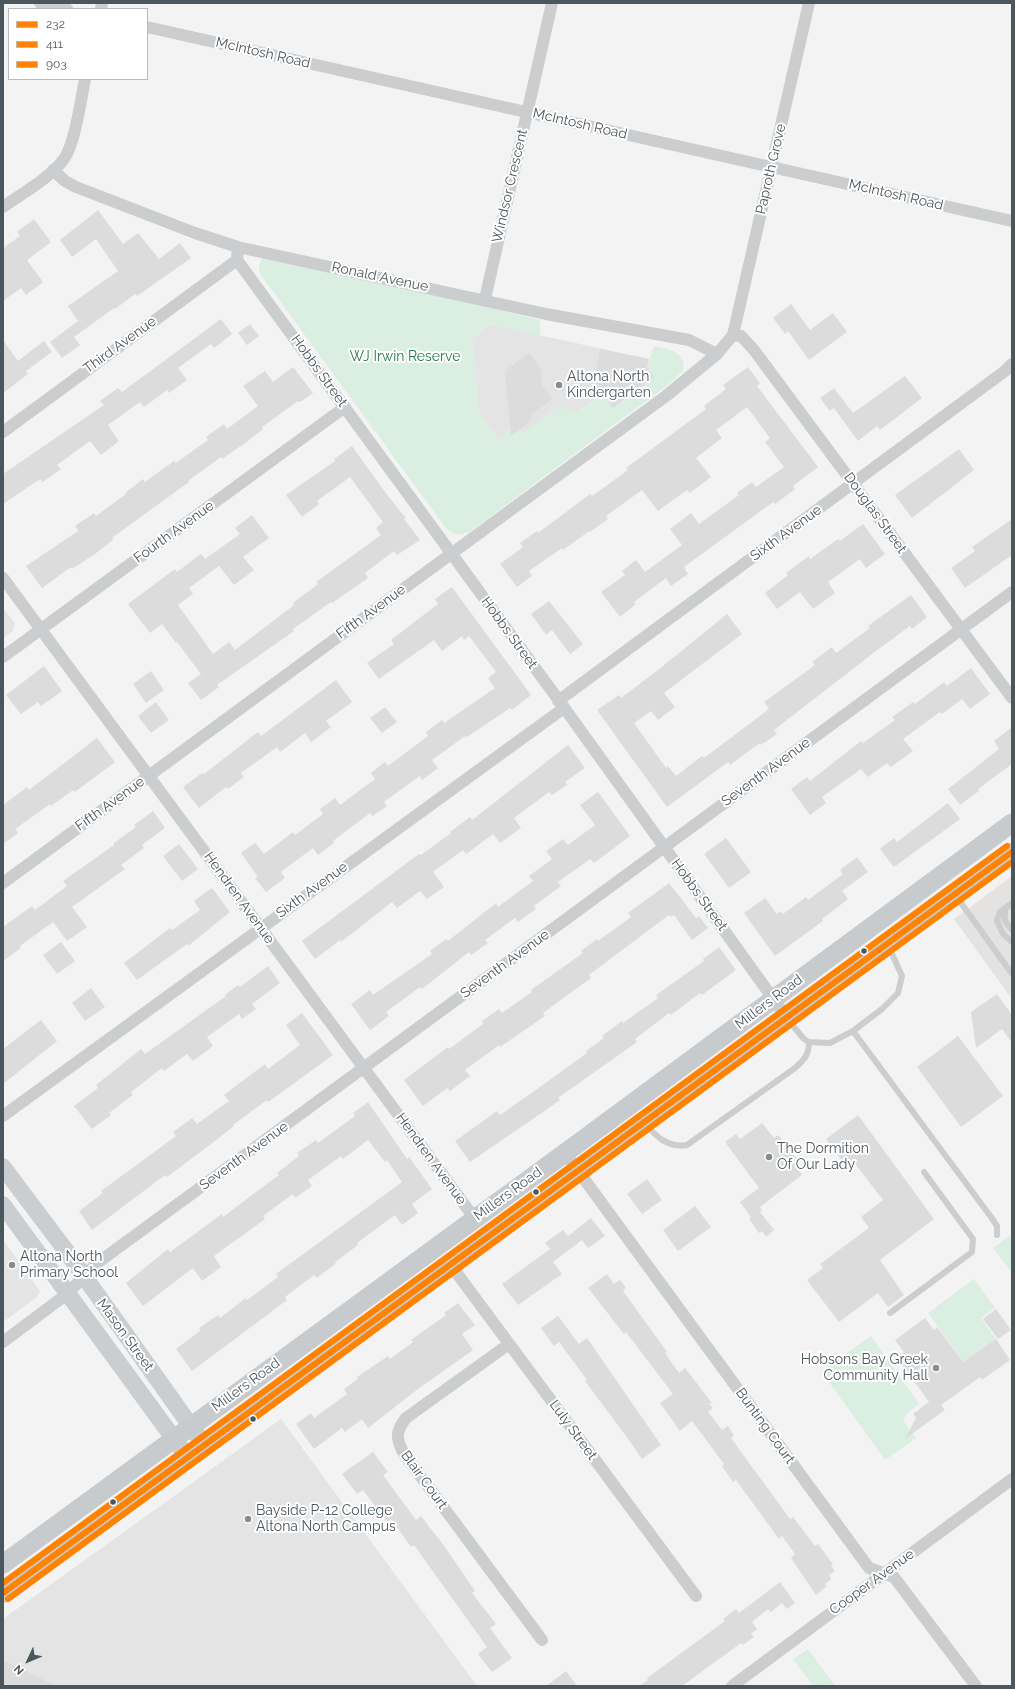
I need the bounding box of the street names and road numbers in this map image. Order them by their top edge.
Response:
street label: McIntosh Road [214,34,312,72]
street label: McIntosh Road [531,105,629,143]
street label: Paproth Grove [752,122,790,216]
street label: Windsor Crescent [489,128,531,244]
street label: McIntosh Road [847,176,945,214]
street label: Ronald Avenue [330,259,430,295]
street label: Third Avenue [80,313,160,377]
street label: Hobbs Street [287,332,351,410]
street label: Douglas Street [840,469,910,557]
street label: Fourth Avenue [131,497,217,567]
street label: Sixth Avenue [747,501,825,565]
street label: Fifth Avenue [333,581,409,643]
street label: Hobbs Street [477,594,541,672]
street label: Seventh Avenue [718,734,814,810]
street label: Fifth Avenue [72,773,148,835]
street label: Hendren Avenue [200,849,278,947]
street label: Hobbs Street [667,856,731,934]
street label: Sixth Avenue [273,858,351,922]
street label: Seventh Avenue [457,926,553,1002]
street label: Millers Road [732,971,806,1033]
street label: Hendren Avenue [392,1110,470,1208]
street label: Seventh Avenue [196,1118,292,1194]
street label: Millers Road [471,1164,545,1224]
street label: Mason Street [93,1295,157,1375]
street label: Millers Road [209,1355,283,1415]
street label: Bunting Court [732,1385,798,1467]
street label: Luly Street [546,1397,600,1463]
street label: Blair Court [397,1447,451,1513]
street label: Cooper Avenue [826,1546,918,1618]

